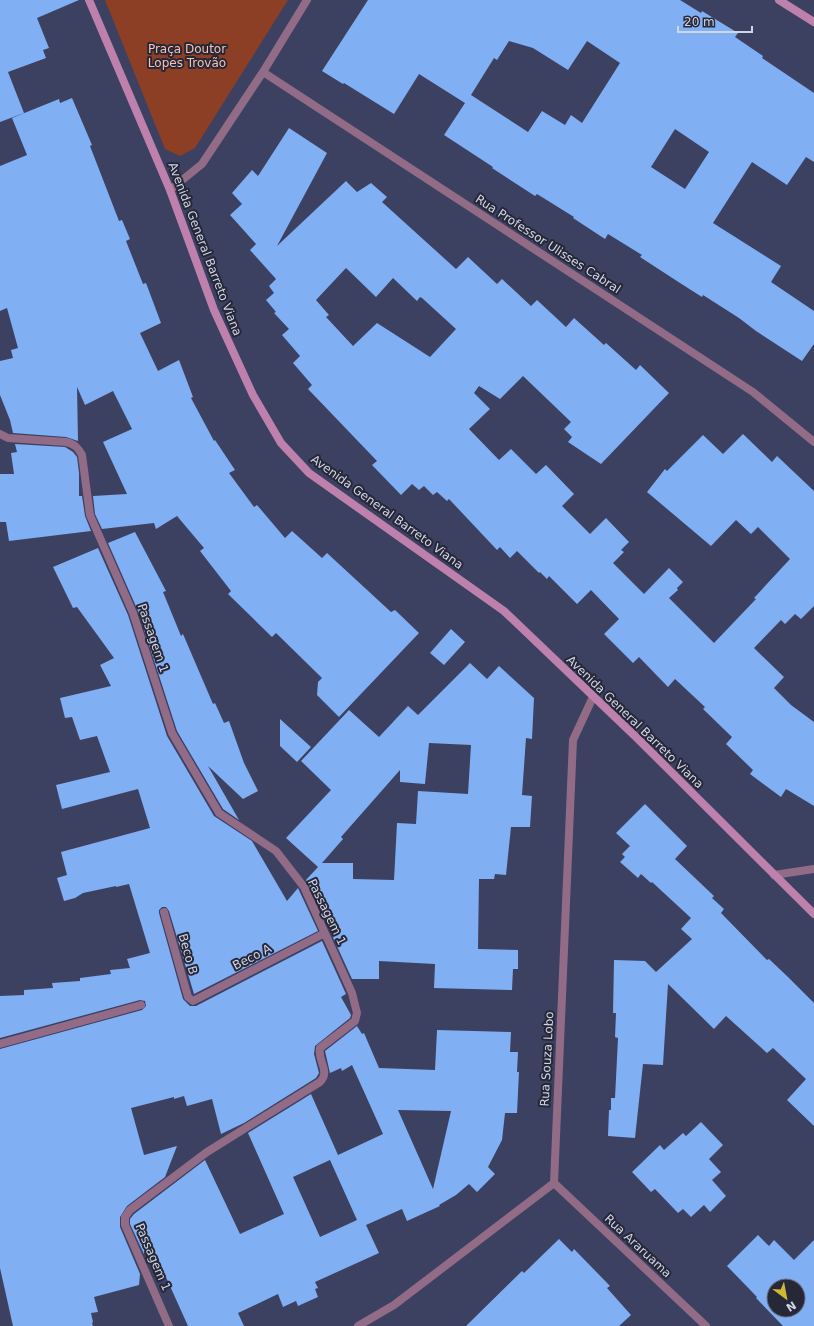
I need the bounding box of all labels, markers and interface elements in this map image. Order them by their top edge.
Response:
scale bar [678,8,752,34]
text: 20 m [684,15,715,29]
park label: Praça Doutor Lopes Trovão [148,42,226,70]
street label: Avenida General Barreto Viana [165,160,245,338]
street label: Rua Professor Ulisses Cabral [473,192,623,296]
street label: Avenida General Barreto Viana [308,452,466,572]
street label: Passagem 1 [135,602,171,674]
street label: Avenida General Barreto Viana [564,653,706,791]
street label: Passagem 1 [305,877,349,947]
street label: Beco B [176,932,200,976]
street label: Beco A [230,941,274,973]
street label: Rua Souza Lobo [538,1011,556,1107]
street label: Rua Araruama [602,1212,674,1280]
street label: Passagem 1 [132,1221,174,1293]
north arrow [766,1278,806,1318]
text: N [784,1298,798,1314]

